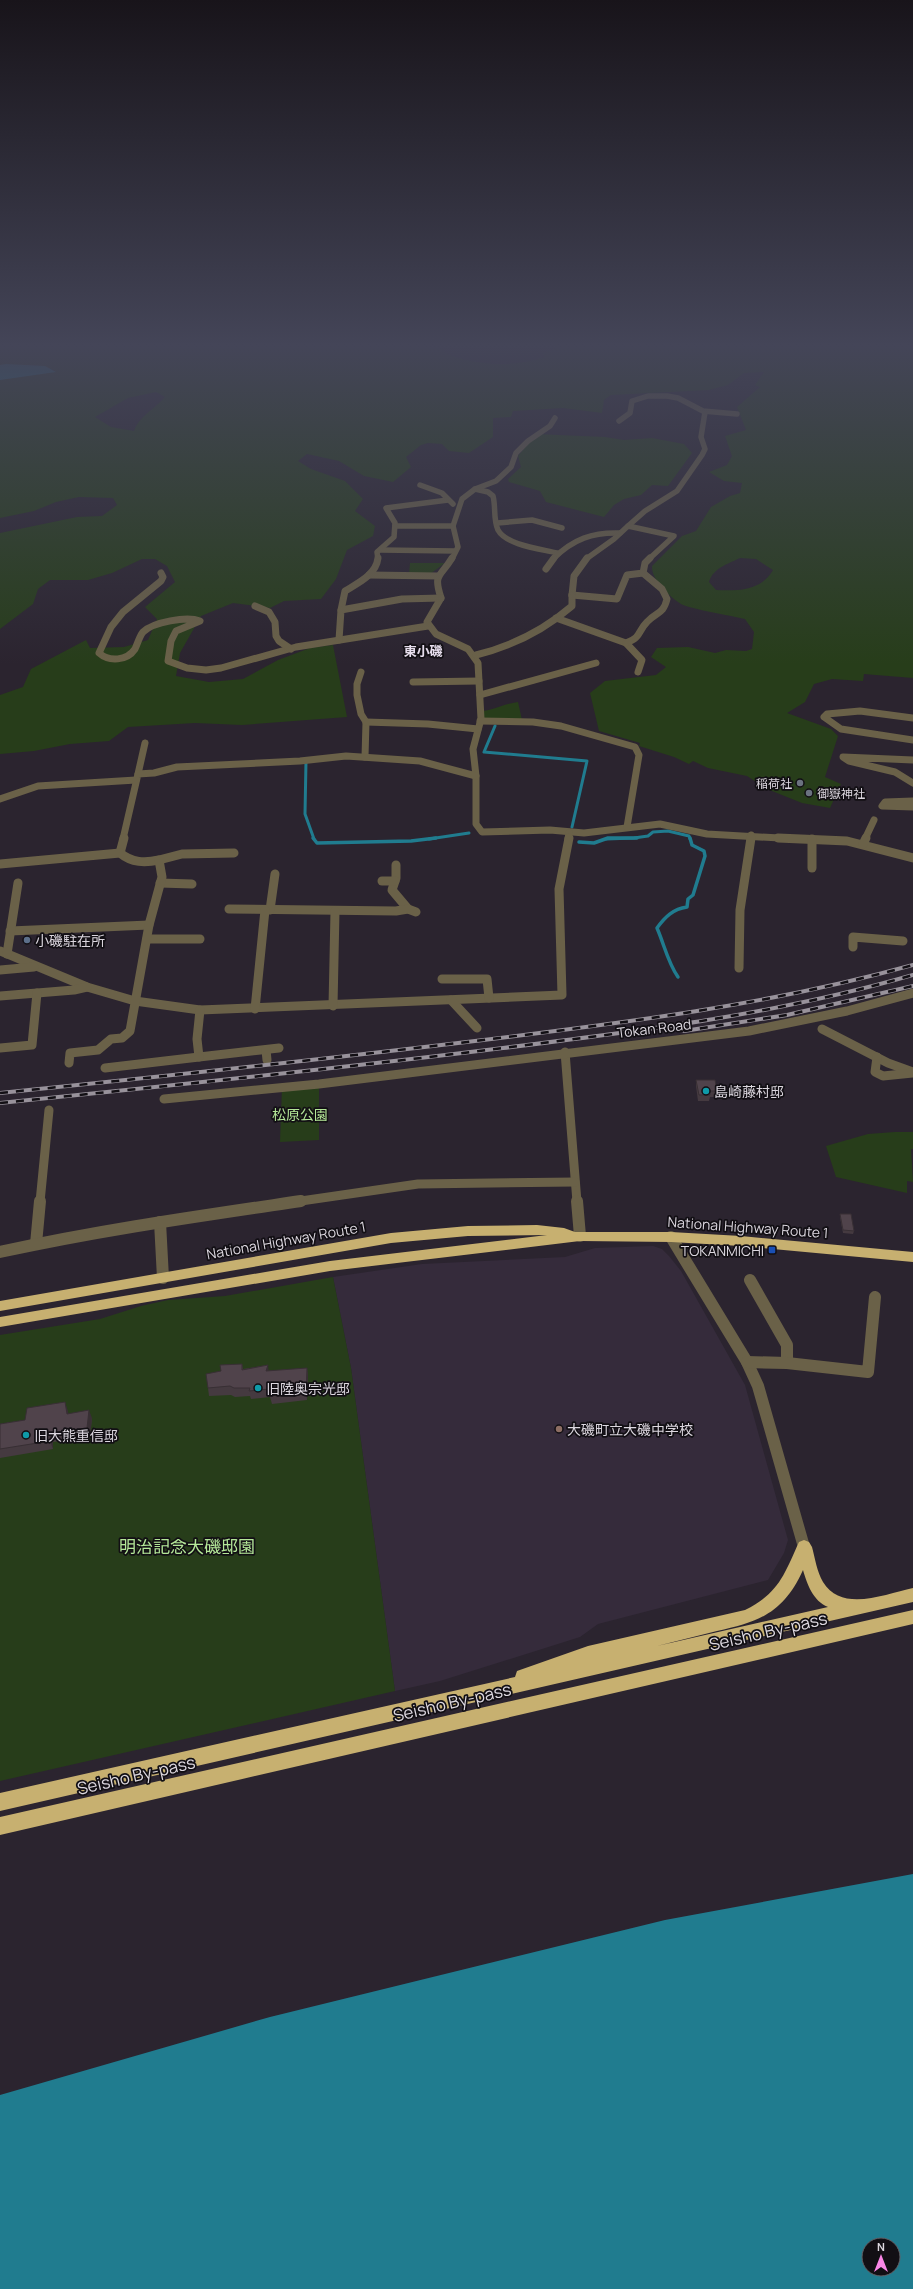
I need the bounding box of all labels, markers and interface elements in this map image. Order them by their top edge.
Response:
district label: 東小磯 [403,642,443,660]
place label: 稲荷社 [756,775,792,792]
marker: 稲荷社 [795,778,805,788]
place label: 御嶽神社 [817,785,865,802]
marker: 御嶽神社 [804,788,814,798]
place label: 小磯駐在所 [35,931,105,950]
marker: 小磯駐在所 [22,935,32,945]
street label: Tokan Road [616,1014,692,1042]
place label: 島崎藤村邸 [714,1082,784,1101]
marker: 島崎藤村邸 [701,1086,711,1096]
park label: 松原公園 [272,1105,328,1124]
street label: National Highway Route 1 [667,1212,829,1242]
street label: National Highway Route 1 [205,1217,367,1263]
place label: TOKANMICHI [681,1241,764,1260]
marker: TOKANMICHI [767,1245,777,1255]
place label: 旧陸奥宗光邸 [266,1379,350,1398]
marker: 旧陸奥宗光邸 [253,1383,263,1393]
place label: 大磯町立大磯中学校 [567,1420,693,1439]
marker: 大磯町立大磯中学校 [554,1424,564,1434]
place label: 旧大熊重信邸 [34,1426,118,1445]
marker: 旧大熊重信邸 [21,1430,31,1440]
park label: 明治記念大磯邸園 [119,1535,255,1558]
street label: Seisho By-pass [707,1606,829,1656]
street label: Seisho By-pass [391,1677,513,1727]
street label: Seisho By-pass [75,1750,197,1800]
north arrow [861,2237,901,2277]
text: N [877,2239,885,2254]

